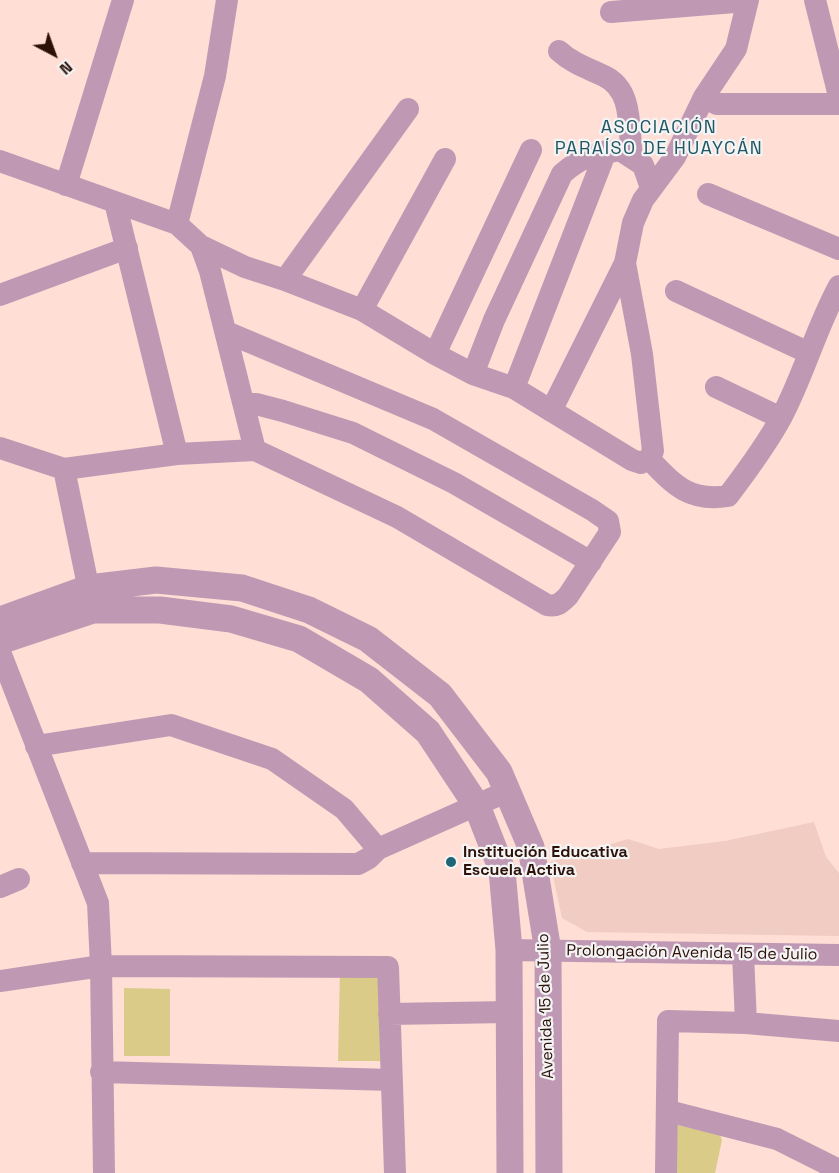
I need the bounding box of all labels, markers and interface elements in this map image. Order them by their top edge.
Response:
north arrow [24,24,84,84]
text: N [55,57,77,79]
district label: ASOCIACIÓN PARAÍSO DE HUAYCÁN [555,117,763,160]
place label: Institución Educativa Escuela Activa [463,843,628,881]
marker: Institución Educativa Escuela Activa [444,855,458,869]
street label: Avenida 15 de Julio [534,933,558,1079]
street label: Prolongación Avenida 15 de Julio [566,941,818,965]

